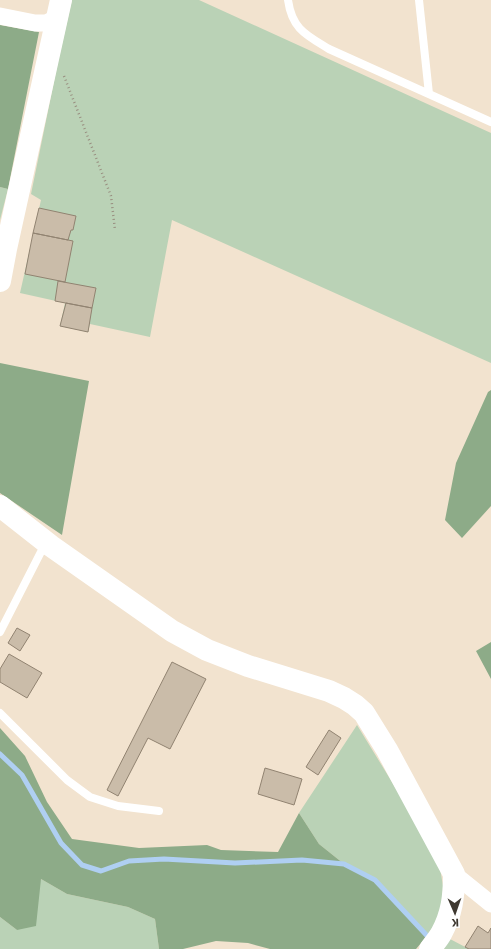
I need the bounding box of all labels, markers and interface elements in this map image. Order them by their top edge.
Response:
north arrow [435,893,475,933]
text: K [451,916,459,929]

